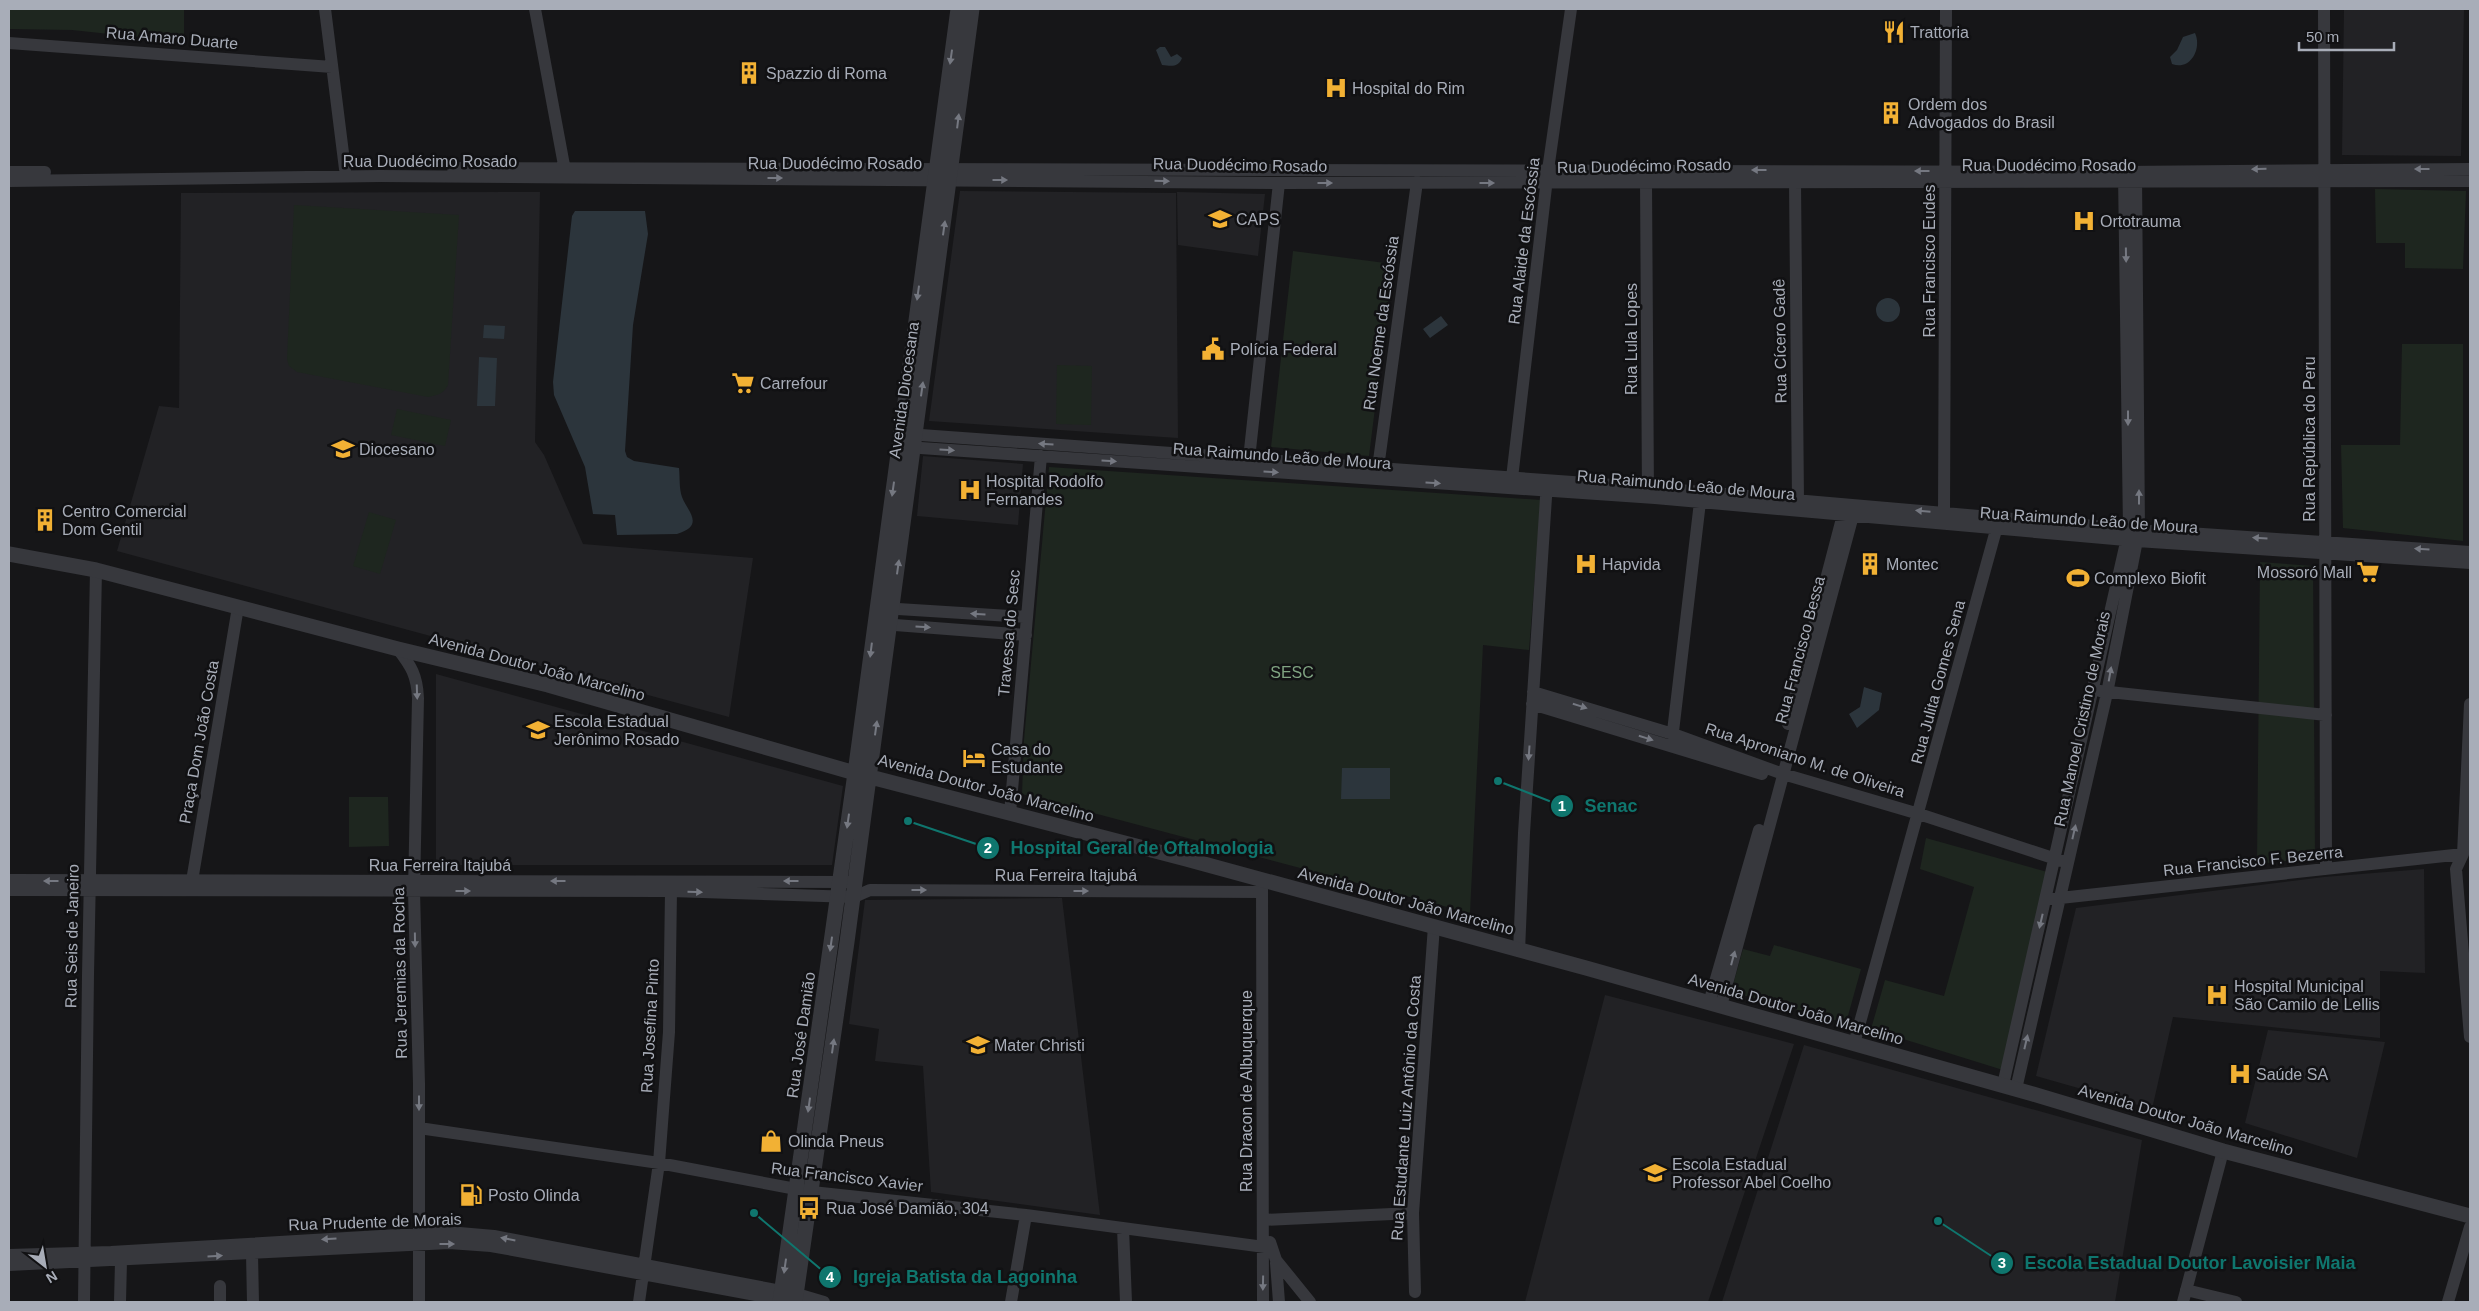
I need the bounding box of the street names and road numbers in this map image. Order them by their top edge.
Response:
street label: Rua Amaro Duarte [105,24,239,52]
street label: Rua Duodécimo Rosado [343,153,517,170]
street label: Rua Duodécimo Rosado [748,155,922,172]
street label: Rua Duodécimo Rosado [1153,155,1327,175]
street label: Rua Alaide da Escóssia [1505,156,1543,325]
street label: Rua Duodécimo Rosado [1557,156,1731,176]
street label: Rua Duodécimo Rosado [1962,157,2136,174]
street label: Rua Francisco Eudes [1921,185,1938,337]
street label: Rua Noeme da Escóssia [1360,235,1402,411]
street label: Rua Cícero Gadê [1770,279,1790,403]
street label: Rua Lula Lopes [1623,283,1640,395]
street label: Avenida Diocesana [886,321,922,459]
street label: Rua República do Peru [2301,356,2318,522]
street label: Rua Raimundo Leão de Moura [1172,440,1392,472]
street label: Rua Raimundo Leão de Moura [1576,467,1796,503]
street label: Rua Raimundo Leão de Moura [1979,504,2199,536]
street label: Travessa do Sesc [995,569,1023,697]
street label: Rua Francisco Bessa [1772,574,1828,726]
street label: Rua Julita Gomes Sena [1908,598,1968,766]
street label: Rua Manoel Cristino de Morais [2051,610,2113,828]
street label: Avenida Doutor João Marcelino [427,630,647,704]
street label: Praça Dom João Costa [176,659,222,825]
street label: Rua Aproniano M. de Oliveira [1703,720,1907,800]
street label: Avenida Doutor João Marcelino [876,751,1096,825]
street label: Rua Francisco F. Bezerra [2162,843,2344,879]
street label: Rua Ferreira Itajubá [369,857,511,874]
street label: Rua Seis de Janeiro [62,864,82,1008]
street label: Avenida Doutor João Marcelino [1296,864,1516,938]
street label: Rua Ferreira Itajubá [995,867,1137,884]
street label: Rua Jeremias da Rocha [390,887,410,1059]
street label: Rua Josefina Pinto [638,958,662,1094]
street label: Avenida Doutor João Marcelino [1686,970,1906,1048]
street label: Rua José Damião [784,971,818,1099]
street label: Rua Estudante Luiz Antônio da Costa [1388,975,1424,1241]
street label: Rua Dracon de Albuquerque [1238,990,1255,1192]
street label: Avenida Doutor João Marcelino [2076,1081,2296,1159]
street label: Rua Francisco Xavier [770,1159,925,1195]
street label: Rua Prudente de Morais [288,1210,462,1234]

